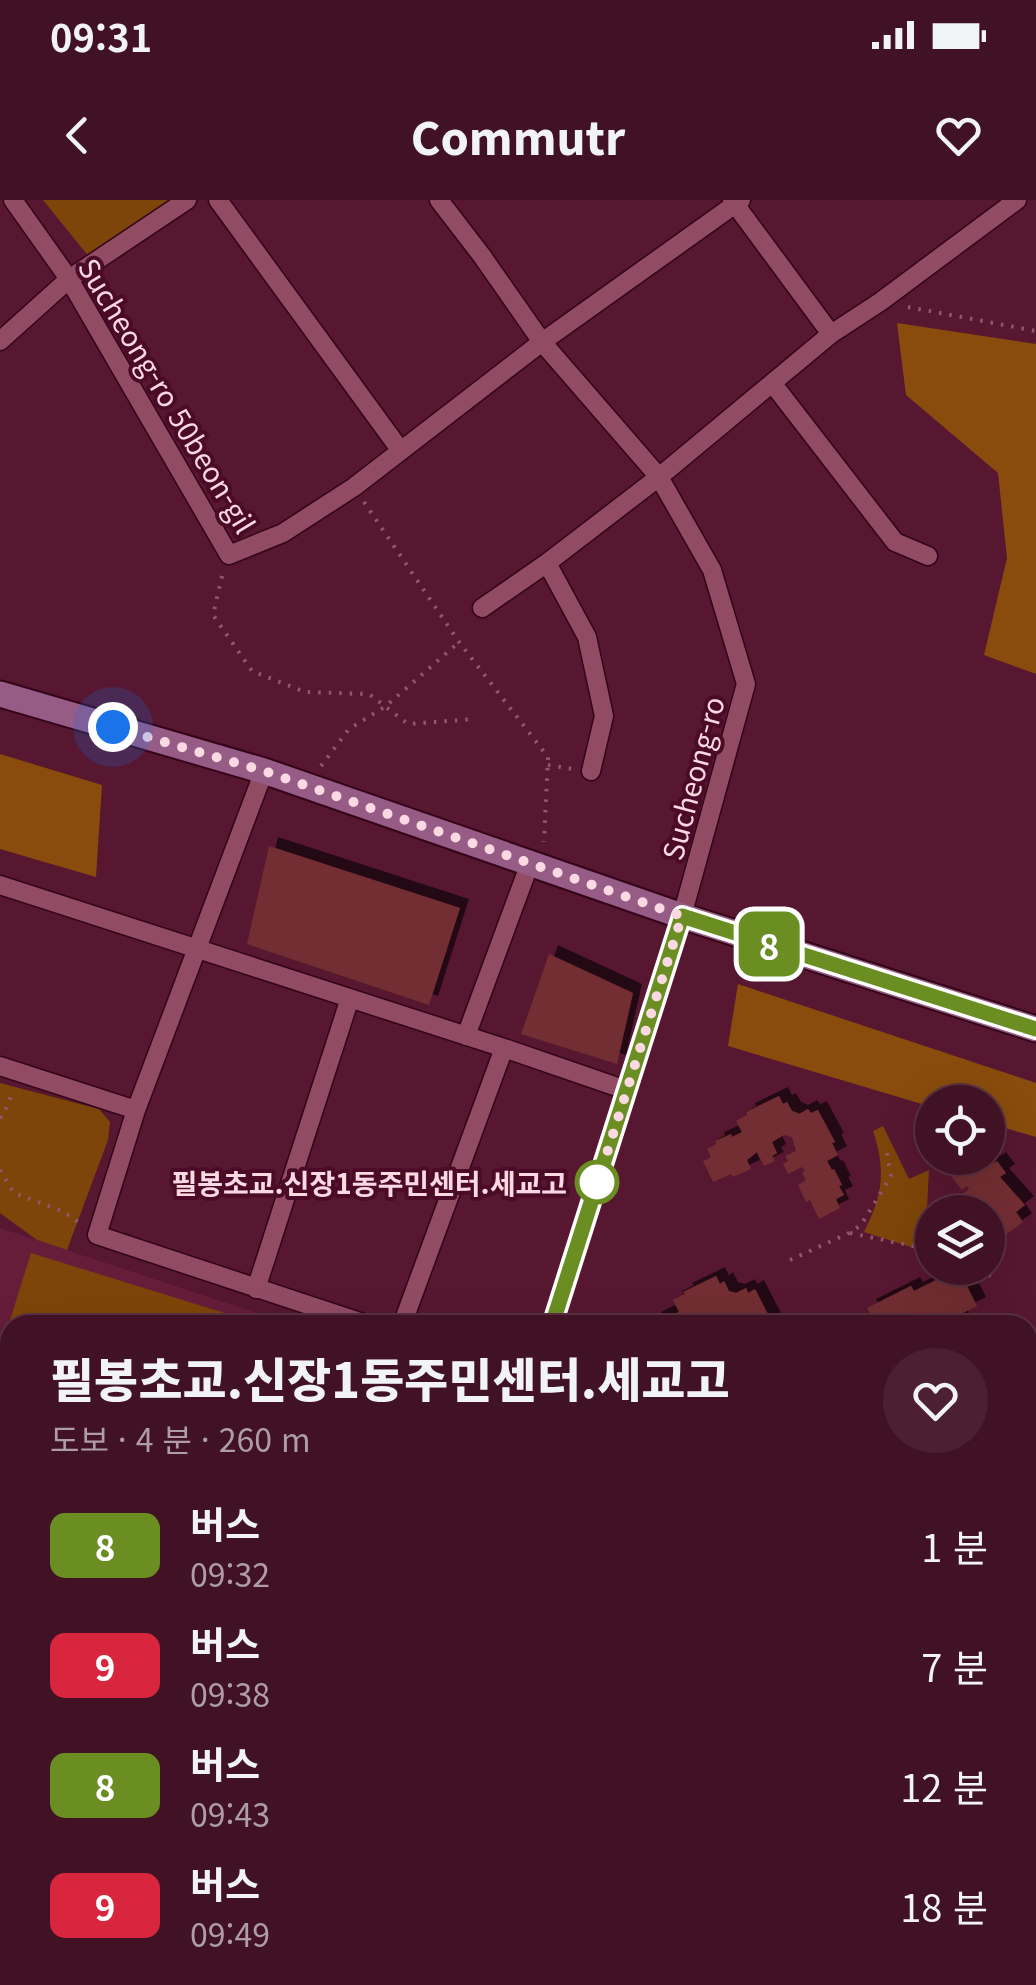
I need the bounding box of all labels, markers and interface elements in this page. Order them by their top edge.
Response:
text: 09:31 [50,8,152,63]
text: Commutr [411,103,625,168]
icon: back [50,108,105,163]
icon: heart [931,108,986,163]
street label: Sucheong-ro 50beon-gil [70,250,266,540]
street label: Sucheong-ro [651,692,733,864]
your location [88,702,138,752]
line badge: 8 [736,912,802,976]
text: 8 [759,919,779,970]
map controls [915,1085,1005,1285]
button: locate [915,1085,1005,1175]
marker: 필봉초교.신장1동주민센터.세교고 [576,1161,618,1203]
place label: 필봉초교.신장1동주민센터.세교고 [172,1162,567,1202]
button: layers [915,1195,1005,1285]
text: 필봉초교.신장1동주민센터.세교고 [50,1342,730,1412]
button: heart [883,1348,988,1453]
text: 도보 · 4 분 · 260 m [50,1415,311,1461]
text: 버스 [190,1495,260,1550]
text: 1 분 [921,1518,988,1573]
text: 8 [95,1520,115,1571]
text: 09:32 [190,1550,270,1596]
text: 버스 [190,1615,260,1670]
text: 7 분 [921,1638,988,1693]
text: 9 [95,1640,115,1691]
text: 09:38 [190,1670,270,1716]
text: 버스 [190,1735,260,1790]
text: 12 분 [900,1758,988,1813]
text: 8 [95,1760,115,1811]
text: 09:43 [190,1790,270,1836]
text: 버스 [190,1855,260,1910]
text: 18 분 [900,1878,988,1933]
text: 9 [95,1880,115,1931]
text: 09:49 [190,1910,270,1956]

